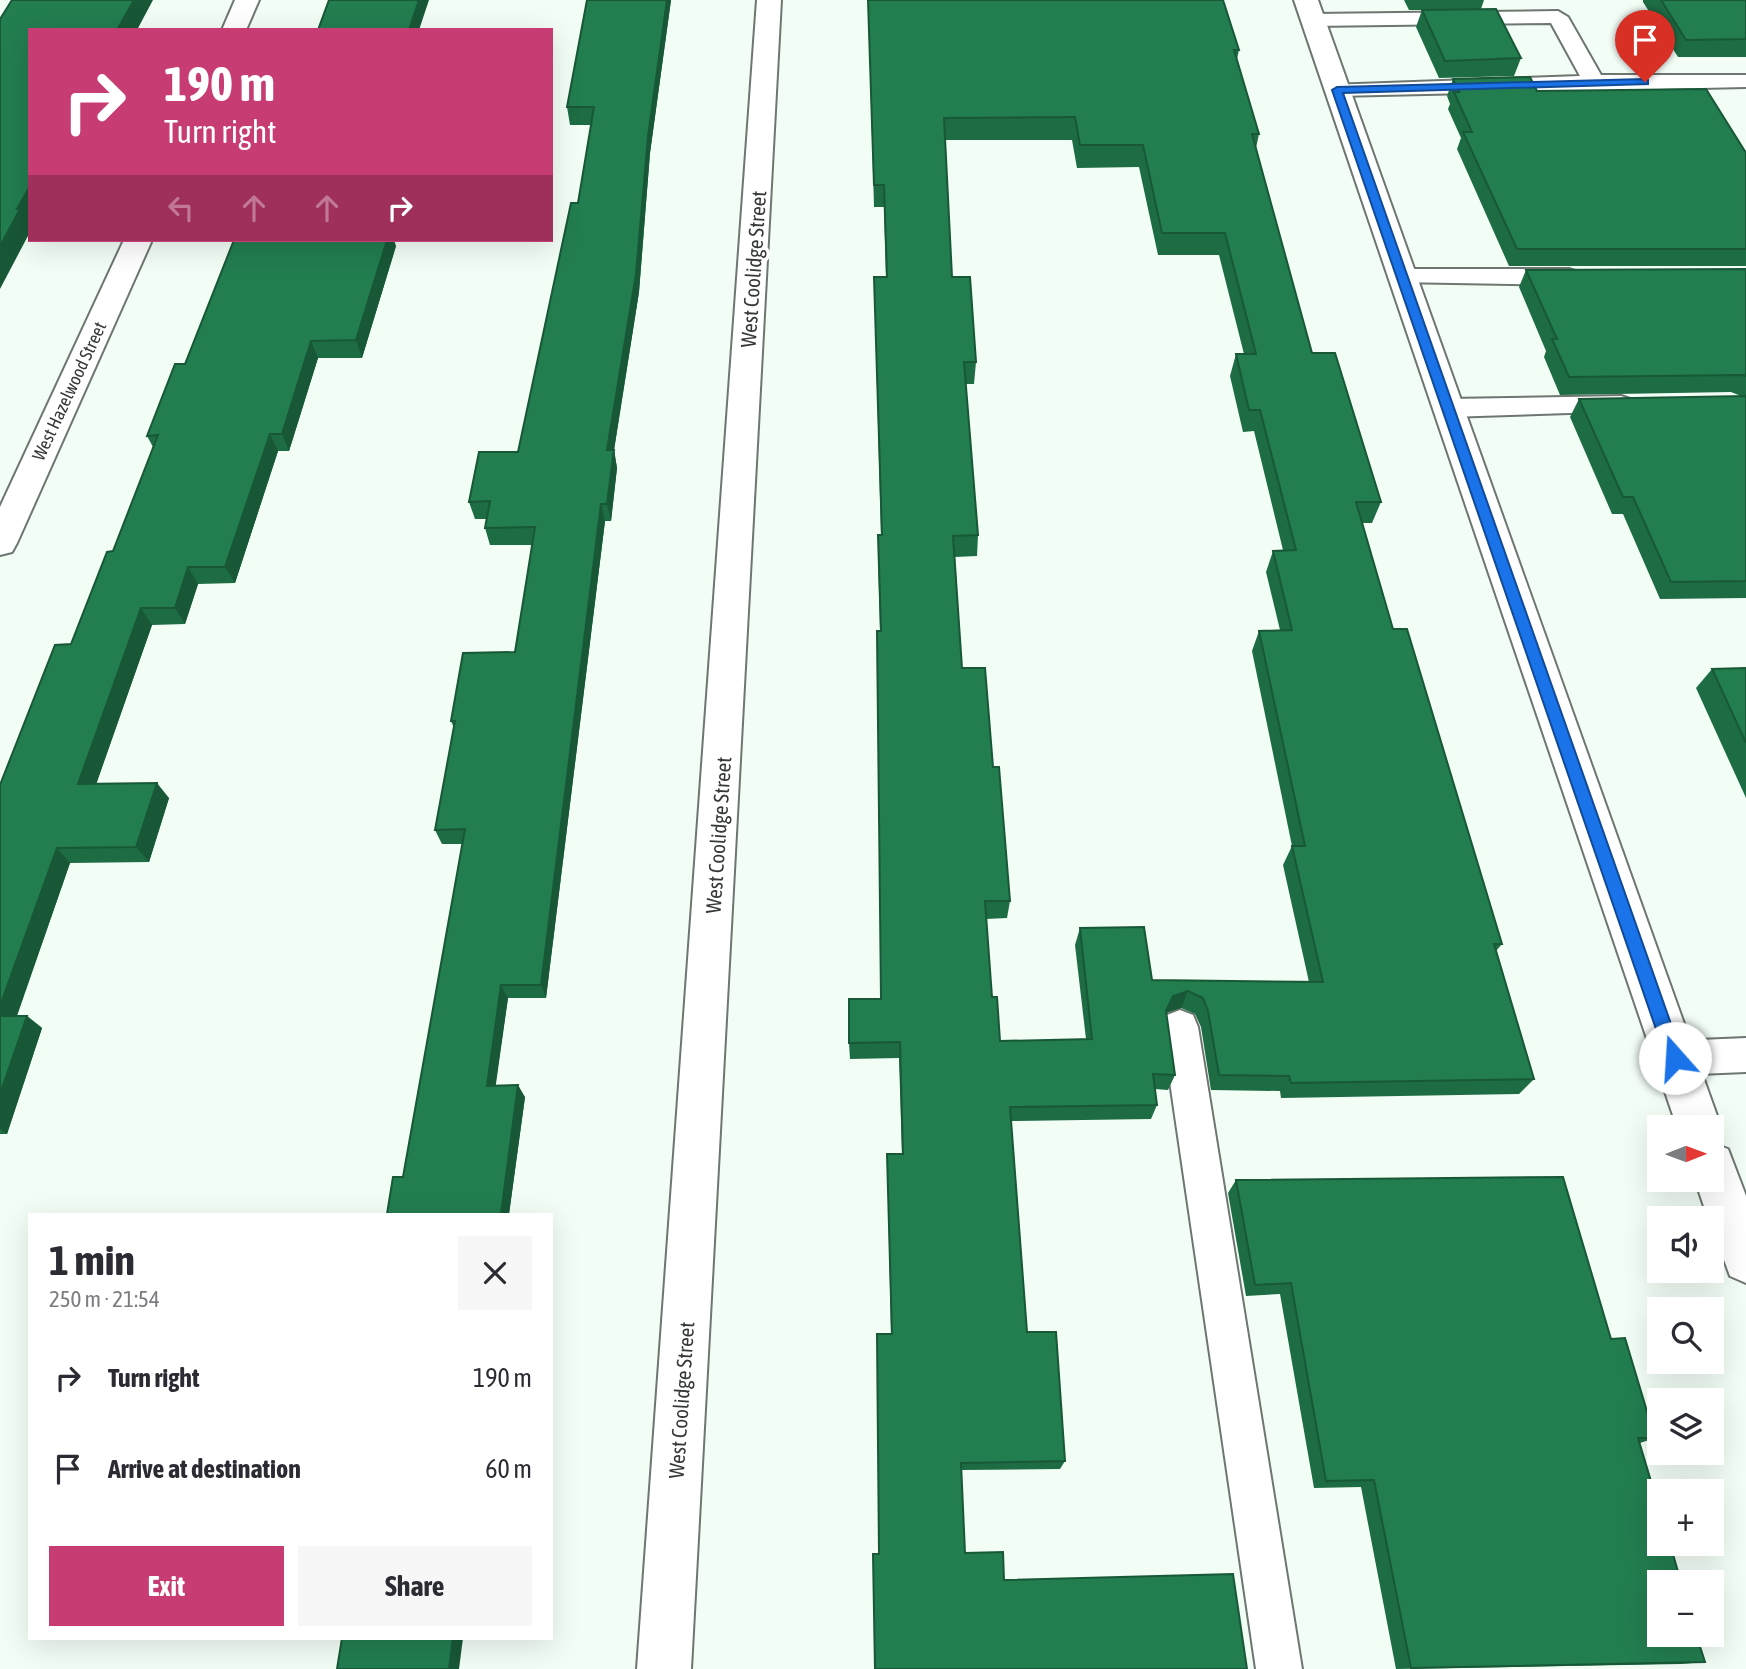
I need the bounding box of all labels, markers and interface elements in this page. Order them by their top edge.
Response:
pin [1615,10,1675,82]
icon: arrive [1626,21,1664,59]
text: 190 m [164,55,275,111]
icon: right [49,56,140,147]
text: Turn right [164,113,277,150]
icon: left [162,189,200,227]
icon: ahead [235,189,273,227]
icon: ahead [308,189,346,227]
icon: right [381,189,419,227]
street label: West Coolidge Street [736,190,770,348]
street label: West Hazelwood Street [28,318,110,464]
street label: West Coolidge Street [701,756,735,914]
position arrow [1638,1021,1712,1095]
north arrow [1647,1115,1724,1192]
map controls [1647,1115,1724,1647]
button: sound [1647,1206,1724,1283]
text: 1 min [49,1236,135,1284]
button: close [458,1236,532,1310]
text: 250 m · 21:54 [49,1286,160,1312]
button: search [1647,1297,1724,1374]
street label: West Coolidge Street [664,1321,698,1479]
icon: right [49,1359,87,1397]
text: Turn right [108,1363,199,1393]
text: 190 m [473,1363,532,1393]
button: layers [1647,1388,1724,1465]
icon: arrive [49,1450,87,1488]
text: Arrive at destination [108,1454,301,1484]
text: 60 m [485,1454,532,1484]
button: + [1647,1479,1724,1556]
button: Exit [49,1546,284,1626]
button: Share [298,1546,532,1626]
button: − [1647,1570,1724,1647]

